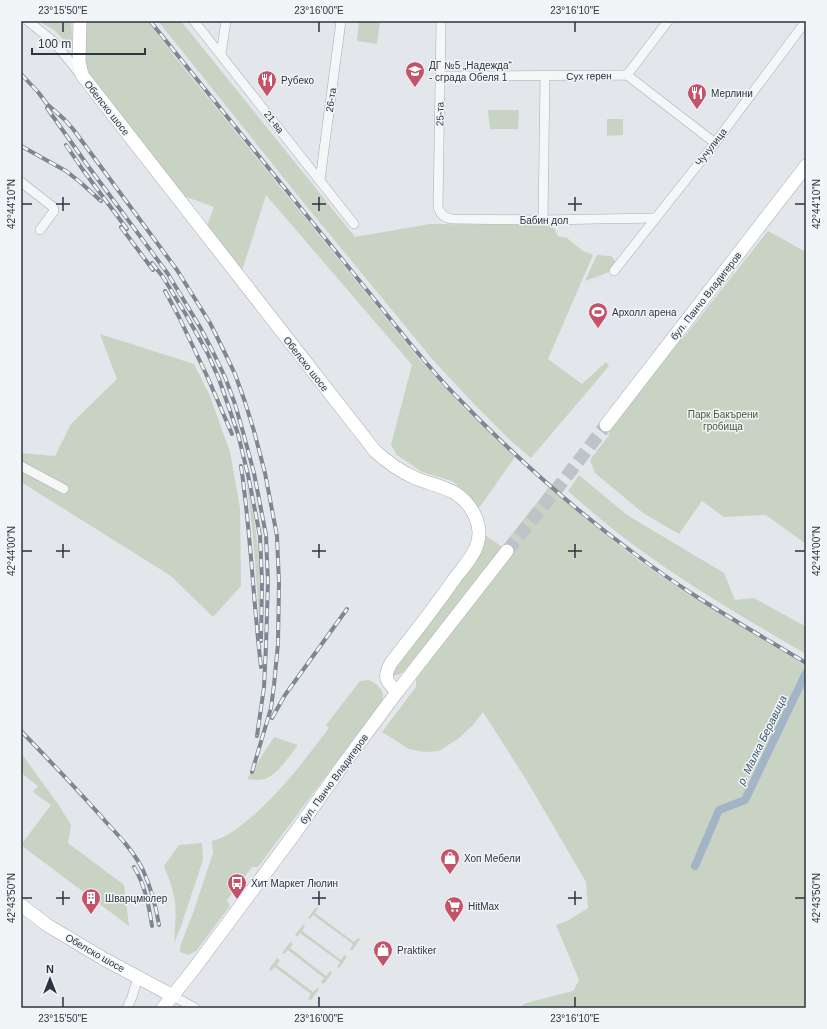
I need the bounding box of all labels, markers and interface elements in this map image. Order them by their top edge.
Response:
text: 23°15'50"E [38,5,88,16]
text: 23°16'00"E [294,5,344,16]
text: 23°16'10"E [550,5,600,16]
scale bar [32,30,145,56]
text: 100 m [38,37,71,51]
school or university icon: ДГ №5 „Надежда“ - сграда Обеля 1 [404,60,426,88]
place label: ДГ №5 „Надежда“ - сграда Обеля 1 [429,60,512,83]
restaurant icon: Рубеко [256,69,278,97]
street label: Сух герен [566,70,612,82]
place label: Рубеко [281,75,314,86]
street label: Обелско шосе [82,78,132,138]
restaurant icon: Мерлини [686,82,708,110]
street label: 26-та [324,87,338,113]
place label: Мерлини [711,88,753,99]
street label: 25-та [434,101,446,126]
street label: 21-ва [262,109,286,136]
street label: Чучулица [693,126,729,168]
text: 42°44'10"N [6,179,17,229]
text: 42°44'10"N [811,179,822,229]
street label: Бабин дол [520,215,569,226]
street label: бул. Панчо Владигеров [668,250,744,342]
sports icon: Архолл арена [587,301,609,329]
place label: Архолл арена [612,307,677,318]
street label: Обелско шосе [281,334,331,394]
park label: Парк Бакърени гробища [688,409,758,432]
text: 42°44'00"N [6,526,17,576]
text: 42°44'00"N [811,526,822,576]
water label: р. Малка Беравица [735,693,789,788]
street label: бул. Панчо Владигеров [298,732,370,826]
shop icon: Хоп Мебели [439,847,461,875]
place label: Хоп Мебели [464,853,520,864]
bus stop icon: Хит Маркет Люлин [226,872,248,900]
text: 42°43'50"N [6,873,17,923]
text: 42°43'50"N [811,873,822,923]
place label: Хит Маркет Люлин [251,878,338,889]
building icon: Шварцмюлер [80,887,102,915]
place label: Шварцмюлер [105,893,168,904]
supermarket icon: HitMax [443,895,465,923]
place label: HitMax [468,901,499,912]
street label: Обелско шосе [63,932,127,975]
shop icon: Praktiker [372,939,394,967]
place label: Praktiker [397,945,437,956]
north arrow [30,959,70,999]
text: N [46,963,54,975]
text: 23°15'50"E [38,1013,88,1024]
text: 23°16'00"E [294,1013,344,1024]
text: 23°16'10"E [550,1013,600,1024]

